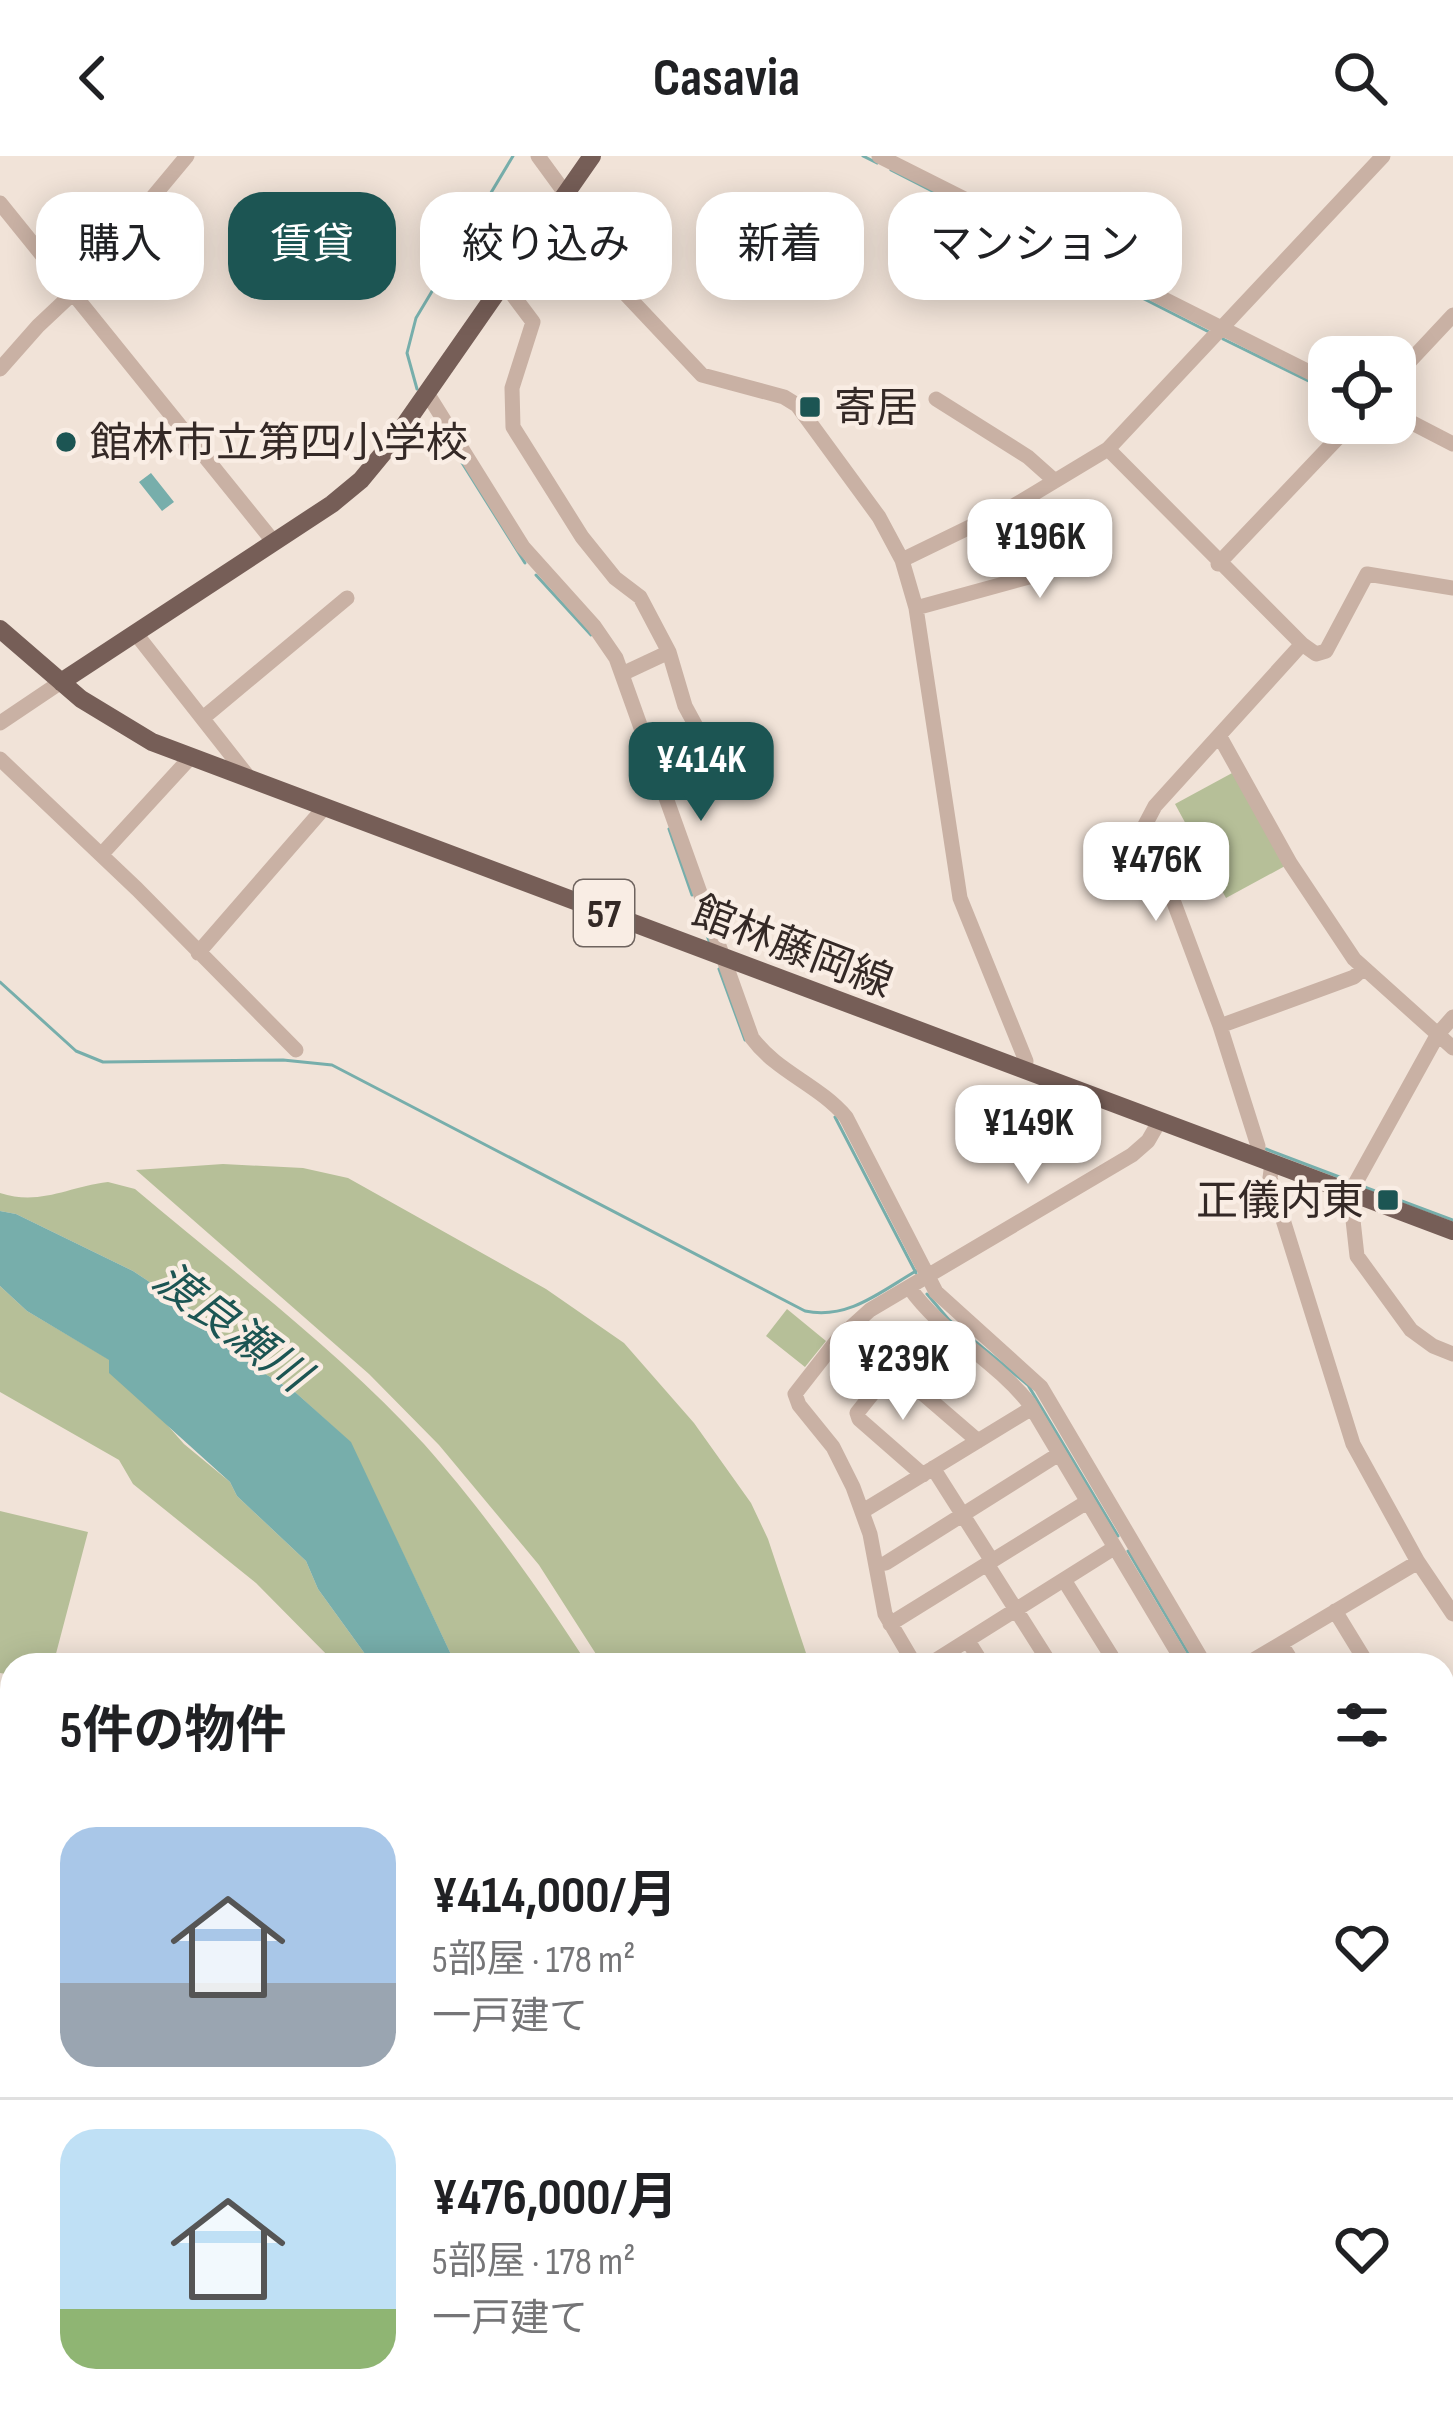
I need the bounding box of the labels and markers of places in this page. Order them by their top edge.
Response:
place label: 寄居 [834,384,918,435]
marker: 寄居 [797,394,823,420]
place label: 館林市立第四小学校 [90,419,468,470]
marker: 館林市立第四小学校 [53,429,79,455]
pin: ¥196K [956,499,1124,601]
pin: ¥414K [617,722,785,824]
pin: ¥476K [1072,822,1240,924]
pin: ¥149K [944,1085,1112,1187]
place label: 正儀内東 [1196,1177,1364,1228]
marker: 正儀内東 [1375,1187,1401,1213]
pin: ¥239K [819,1321,987,1423]

